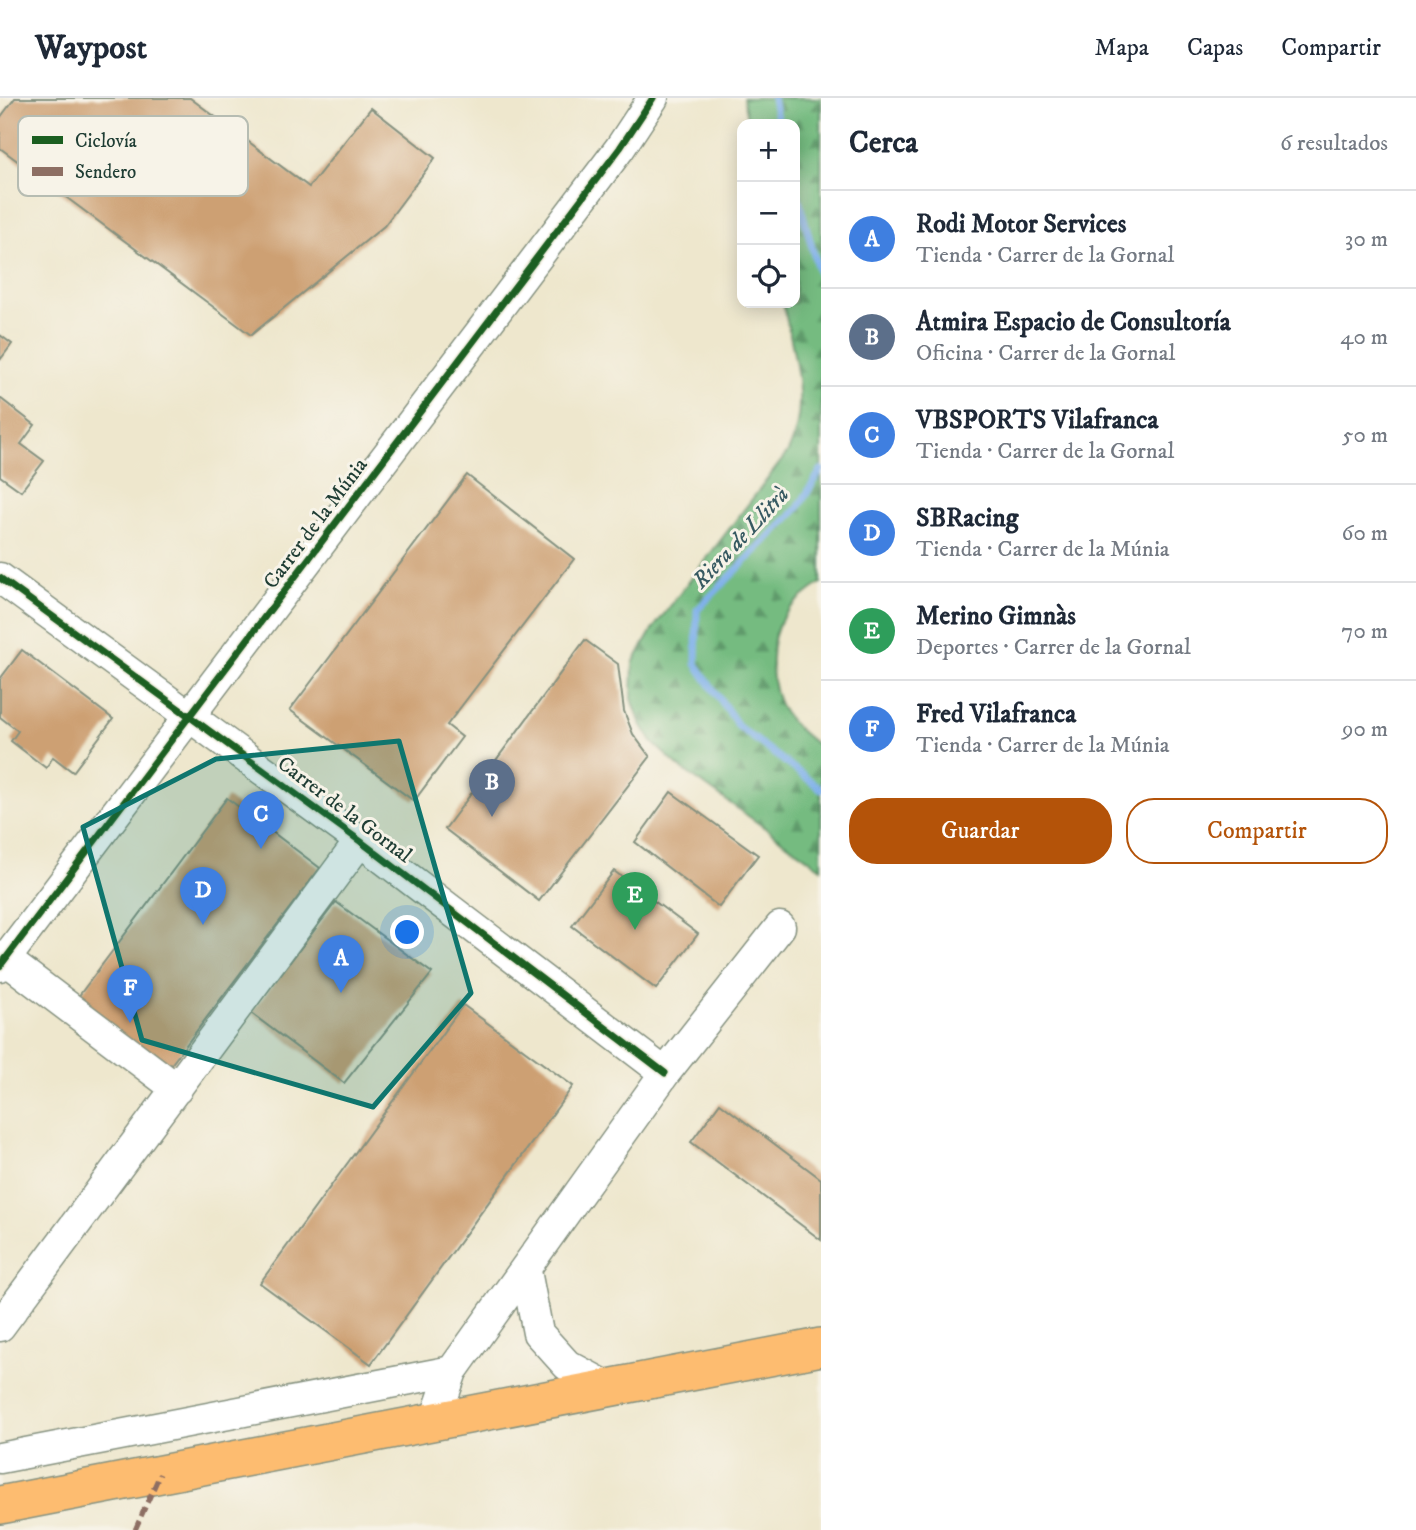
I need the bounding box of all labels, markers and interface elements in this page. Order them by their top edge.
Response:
text: Waypost [35,28,147,69]
text: Mapa [1095,33,1149,63]
text: Capas [1187,33,1243,63]
text: Compartir [1281,33,1381,63]
legend [18,116,248,196]
map controls [737,119,800,308]
button: + [737,119,800,182]
text: Cerca [849,125,918,162]
text: 6 resultados [1280,129,1388,158]
text: Ciclovía [75,130,137,153]
text: Sendero [75,161,136,184]
button: − [737,182,800,245]
text: Rodi Motor Services [916,208,1126,241]
text: A [865,225,879,254]
text: 30 m [1345,225,1388,254]
text: Tienda · Carrer de la Gornal [916,241,1175,270]
button: locate [737,245,800,308]
text: Atmira Espacio de Consultoría [916,306,1231,339]
text: B [865,323,879,352]
text: 40 m [1340,323,1388,352]
text: Oficina · Carrer de la Gornal [916,339,1175,368]
text: VBSPORTS Vilafranca [916,404,1159,437]
text: C [864,421,880,450]
text: 50 m [1342,421,1388,450]
text: Tienda · Carrer de la Gornal [916,437,1175,466]
street label: Carrer de la Múnia [258,453,374,594]
water label: Riera de Llitrà [686,481,796,596]
text: SBRacing [916,502,1018,535]
text: D [863,519,881,548]
text: 60 m [1341,519,1388,548]
text: Tienda · Carrer de la Múnia [916,535,1170,564]
text: Merino Gimnàs [916,600,1076,633]
text: E [864,617,880,646]
text: 70 m [1341,617,1388,646]
text: Deportes · Carrer de la Gornal [916,633,1191,662]
text: Fred Vilafranca [916,698,1076,731]
text: F [865,715,879,744]
text: 90 m [1342,715,1388,744]
text: Tienda · Carrer de la Múnia [916,731,1170,760]
street label: Carrer de la Gornal [272,751,417,869]
pin: B [469,759,515,817]
pin: C [238,791,284,849]
button: Guardar [849,798,1112,864]
button: Compartir [1126,798,1388,864]
pin: D [180,867,226,925]
pin: E [612,872,658,930]
your location [390,915,424,949]
pin: A [318,935,364,993]
pin: F [107,965,153,1023]

